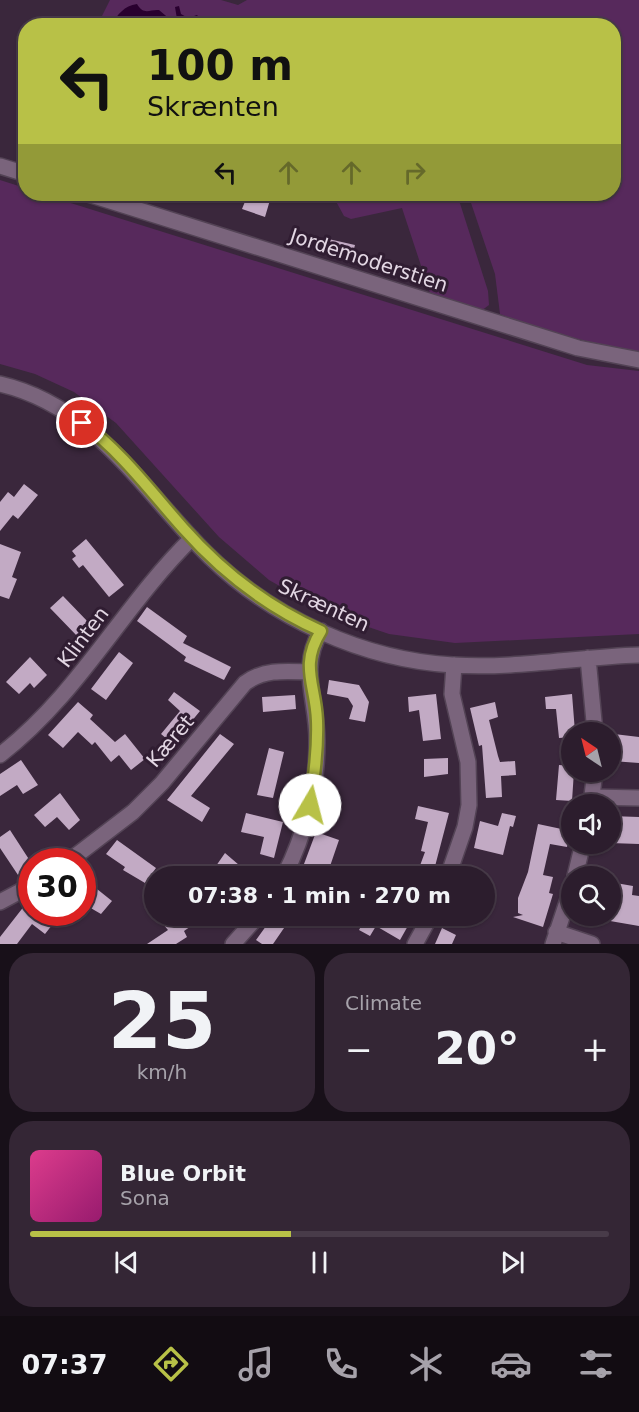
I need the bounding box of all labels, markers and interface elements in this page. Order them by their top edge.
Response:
text: 100 m [147,41,293,90]
icon: left [48,42,126,120]
text: Skrænten [147,91,279,122]
icon: left [209,156,242,189]
icon: ahead [272,156,305,189]
icon: ahead [335,156,368,189]
icon: right [398,156,431,189]
street label: Jordemoderstien [285,223,451,297]
pin [56,397,107,448]
icon: arrive [65,406,98,439]
street label: Skrænten [275,573,373,637]
street label: Klinten [52,602,114,672]
street label: Kæret [141,710,199,772]
north arrow [561,722,621,782]
map controls [561,722,621,926]
position arrow [278,773,342,837]
button: sound [561,794,621,854]
speed limit sign: 30 [18,848,96,926]
button: search [561,866,621,926]
text: 07:38 · 1 min · 270 m [188,883,451,908]
text: 25 [108,976,216,1066]
text: Climate [345,991,422,1015]
text: 20° [434,1022,520,1075]
text: − [345,1030,373,1069]
text: + [581,1030,609,1069]
text: km/h [137,1060,187,1084]
text: Blue Orbit [120,1161,246,1186]
text: Sona [120,1186,170,1210]
icon: previous [110,1246,143,1279]
icon: pause [303,1246,336,1279]
icon: next [496,1246,529,1279]
icon: directions [150,1343,192,1385]
icon: music [235,1343,277,1385]
icon: phone [320,1343,362,1385]
icon: climate [405,1343,447,1385]
icon: car [490,1343,532,1385]
icon: filters [575,1343,617,1385]
text: 07:37 [22,1349,107,1380]

